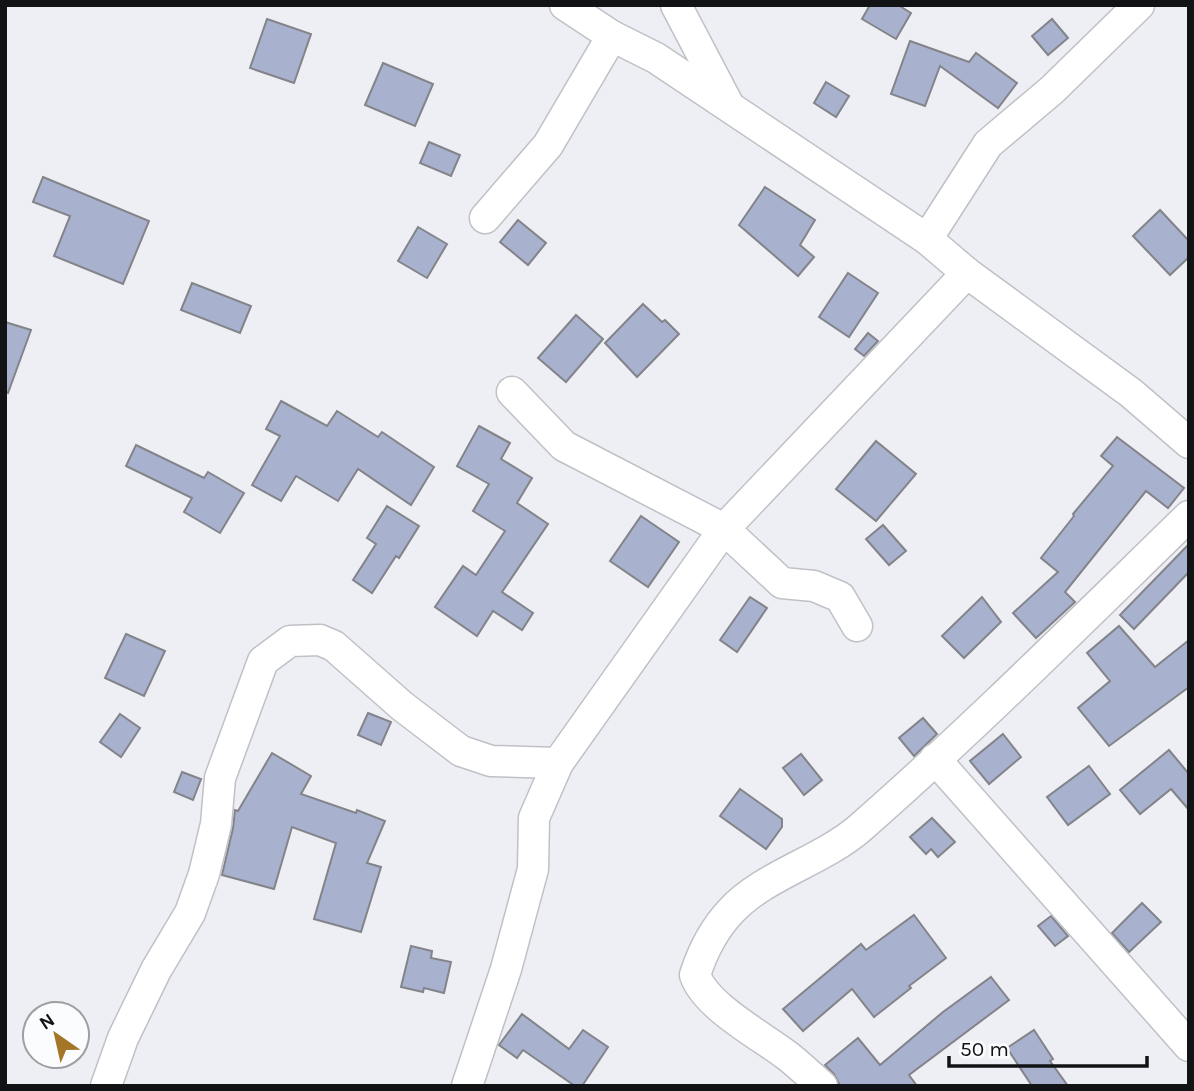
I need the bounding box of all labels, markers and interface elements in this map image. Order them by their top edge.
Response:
north arrow [21,1000,91,1070]
text: N [35,1009,59,1035]
scale bar [949,1024,1147,1068]
text: 50 m [960,1037,1009,1061]

